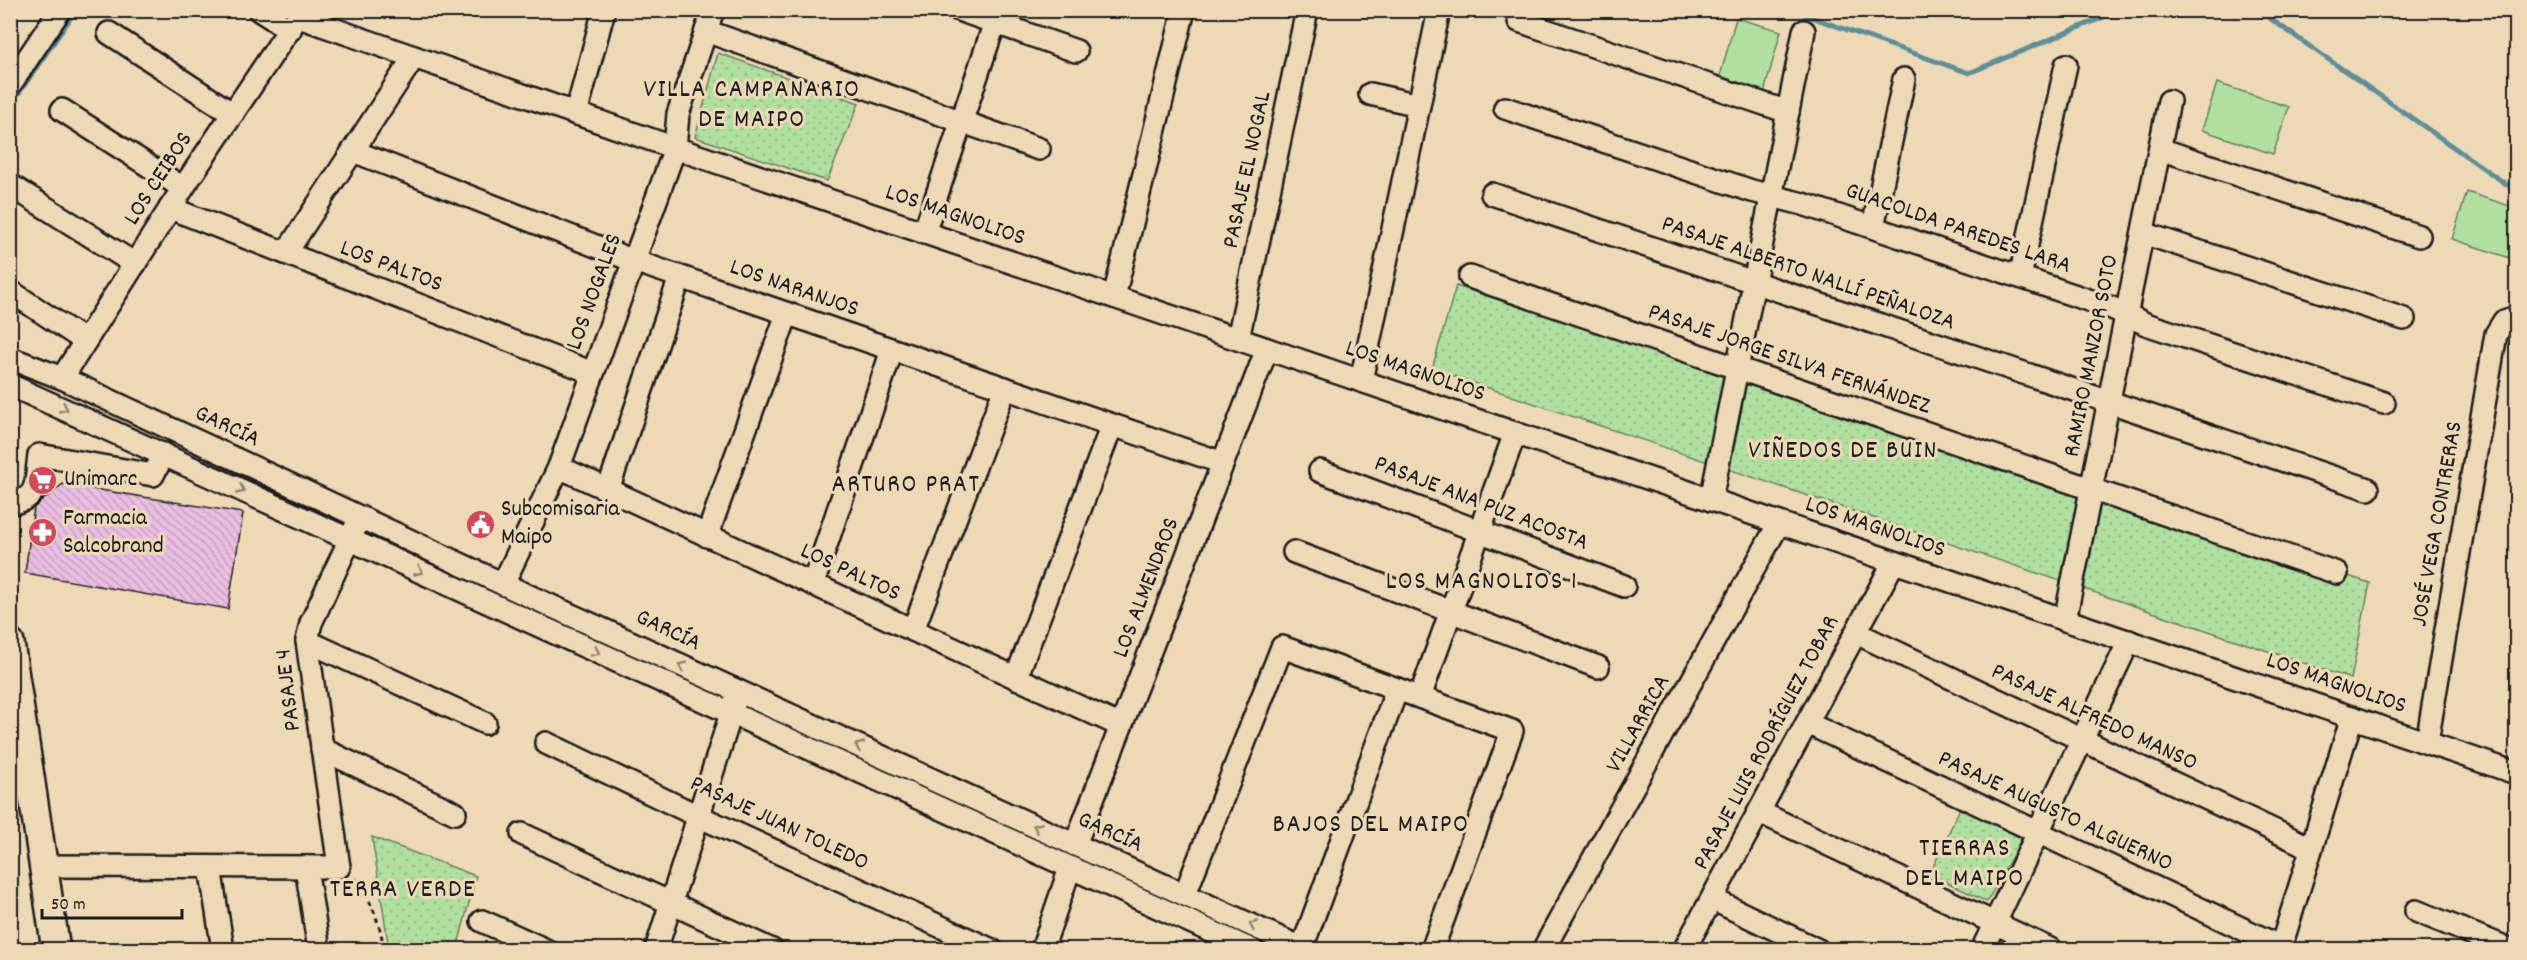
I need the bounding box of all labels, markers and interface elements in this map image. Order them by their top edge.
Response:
district label: VILLA CAMPANARIO DE MAIPO [644,72,860,139]
street label: PASAJE EL NOGAL [1215,88,1281,252]
street label: LOS CEIBOS [116,125,202,233]
street label: GUACOLDA PAREDES LARA [1840,174,2076,284]
street label: LOS MAGNOLIOS [880,176,1030,256]
street label: PASAJE ALBERTO NALLÍ PEÑALOZA [1657,208,1959,340]
street label: LOS NOGALES [558,229,632,355]
street label: LOS PALTOS [335,232,447,302]
street label: LOS NARANJOS [725,251,863,327]
street label: RAMIRO MANZOR SOTO [2056,252,2128,460]
street label: PASAJE JORGE SILVA FERNÁNDEZ [1643,296,1935,425]
street label: LOS MAGNOLIOS [1340,332,1490,412]
street label: GARCÍA [189,397,265,457]
one-way arrow [58,401,69,413]
street label: JOSÉ VEGA CONTRERAS [2403,419,2473,629]
district label: VIÑEDOS DE BUIN [1748,433,1938,470]
street label: PASAJE ANA PUZ ACOSTA [1369,447,1593,561]
place label: Unimarc [64,463,137,497]
supermarket icon: Unimarc [27,464,59,496]
district label: ARTURO PRAT [832,467,980,504]
one-way arrow [235,482,246,494]
street label: LOS MAGNOLIOS [1800,488,1950,568]
place label: Subcomisaria Maipo [501,493,620,555]
place label: Farmacia Salcobrand [63,502,164,564]
public building icon: Subcomisaria Maipo [464,508,496,540]
street label: LOS ALMENDROS [1105,513,1189,663]
pharmacy icon: Farmacia Salcobrand [26,517,58,549]
street label: LOS PALTOS [794,535,906,611]
one-way arrow [412,563,423,575]
district label: LOS MAGNOLIOS 1 [1386,564,1578,601]
street label: GARCÍA [630,601,706,661]
street label: PASAJE LUIS RODRÍGUEZ TOBAR [1685,610,1849,876]
one-way arrow [590,644,601,656]
street label: LOS MAGNOLIOS [2261,644,2411,724]
street label: PASAJE 4 [267,647,311,733]
street label: PASAJE ALFREDO MANSO [1985,655,2203,781]
one-way arrow [677,661,688,673]
street label: VILLARRICA [1598,669,1680,779]
one-way arrow [855,742,866,754]
street label: PASAJE AUGUSTO ALGUERNO [1932,743,2178,881]
street label: PASAJE JUAN TOLEDO [684,768,874,880]
street label: GARCÍA [1072,804,1148,862]
district label: BAJOS DEL MAIPO [1273,807,1469,844]
one-way arrow [1032,823,1043,835]
district label: TIERRAS DEL MAIPO [1905,831,2025,898]
district label: TERRA VERDE [330,872,476,909]
scale bar [42,882,182,920]
text: 50 m [51,893,86,918]
one-way arrow [1248,920,1259,932]

